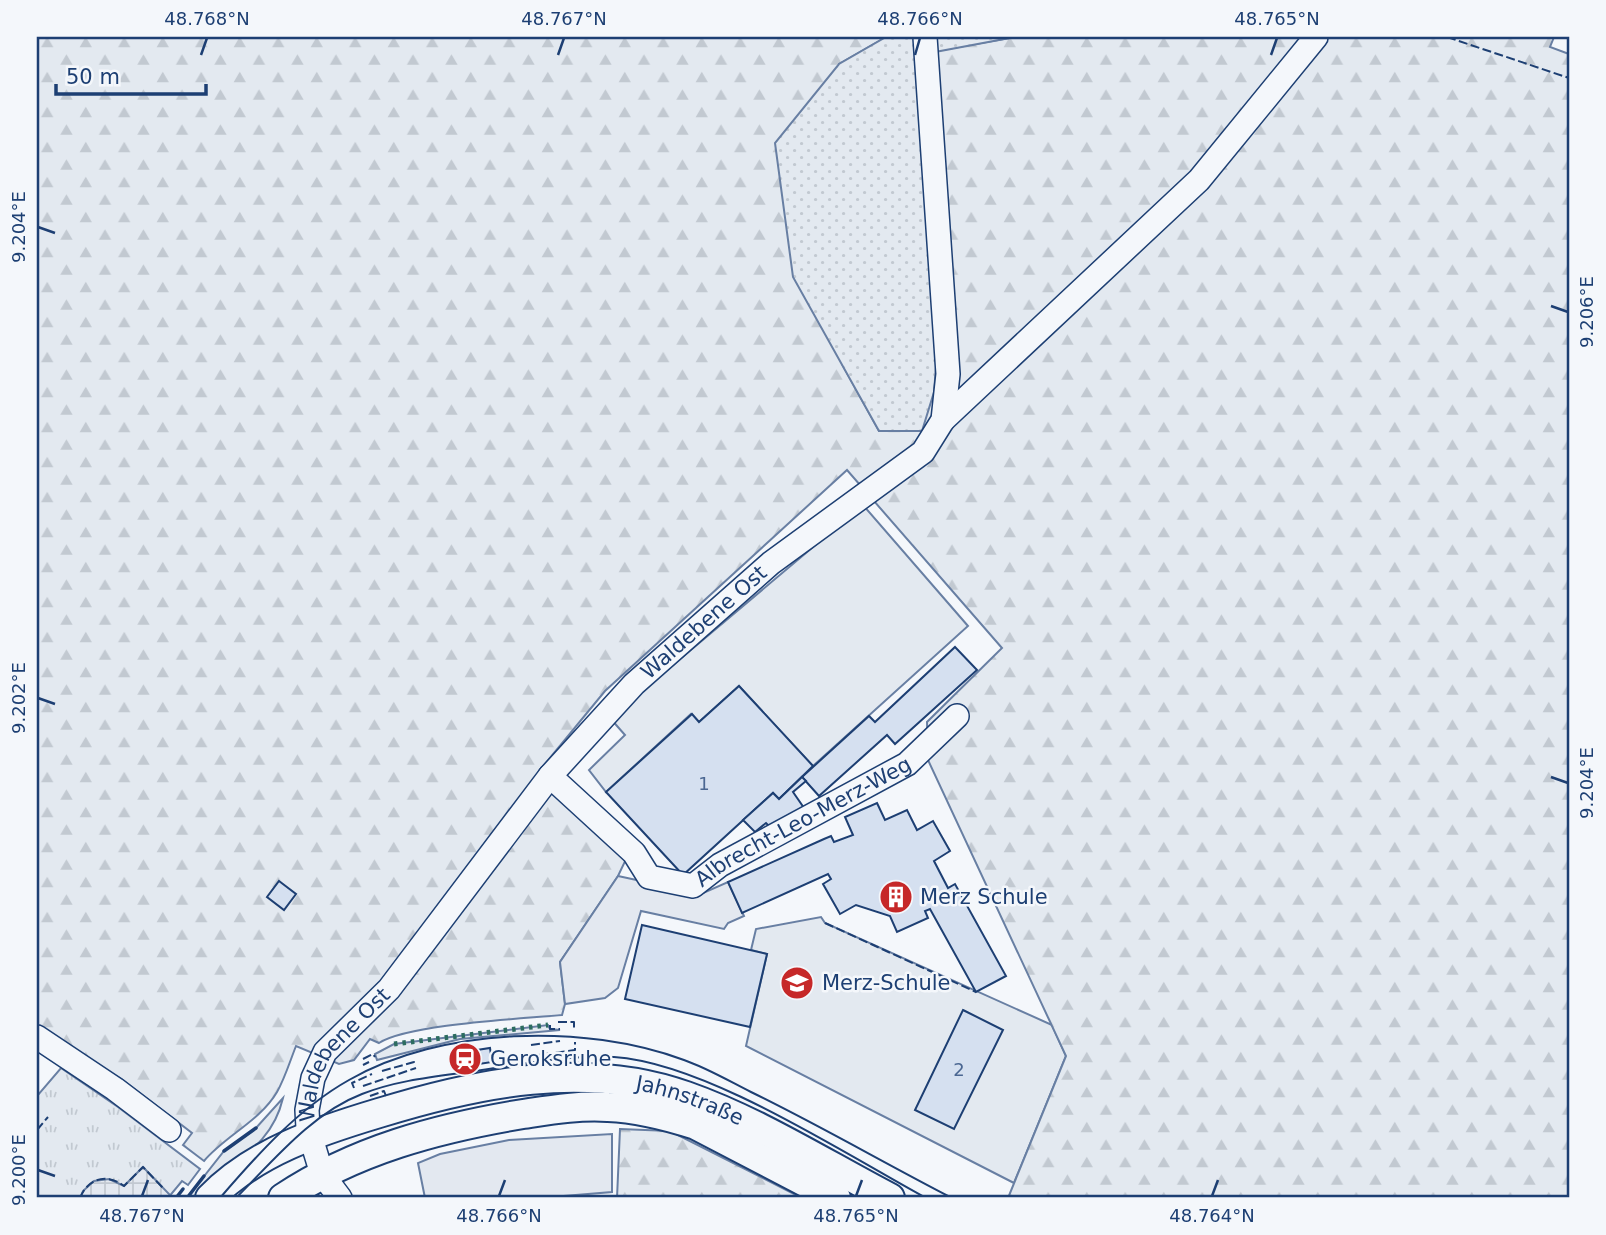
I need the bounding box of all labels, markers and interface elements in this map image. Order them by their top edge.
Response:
text: 48.768°N [164,8,250,29]
text: 48.767°N [521,8,607,29]
text: 48.766°N [877,8,963,29]
text: 48.765°N [1234,8,1320,29]
scale bar [56,52,206,96]
text: 50 m [66,65,120,89]
text: 9.204°E [8,191,29,263]
text: 9.206°E [1576,276,1597,348]
street label: Waldebene Ost [636,561,772,684]
text: 9.202°E [8,662,29,734]
text: 9.204°E [1576,747,1597,819]
street label: Albrecht-Leo-Merz-Weg [690,752,915,892]
house number: 1 [698,773,710,794]
building icon: Merz Schule [877,878,915,916]
place label: Merz Schule [920,885,1048,909]
school or university icon: Merz-Schule [778,964,816,1002]
place label: Merz-Schule [822,971,951,995]
street label: Waldebene Ost [295,983,395,1122]
station icon: Geroksruhe [446,1040,484,1078]
place label: Geroksruhe [490,1047,612,1071]
house number: 2 [953,1059,965,1080]
street label: Jahnstraße [632,1071,747,1130]
text: 9.200°E [8,1134,29,1206]
text: 48.767°N [99,1205,185,1226]
text: 48.766°N [456,1205,542,1226]
text: 48.765°N [813,1205,899,1226]
text: 48.764°N [1169,1205,1255,1226]

